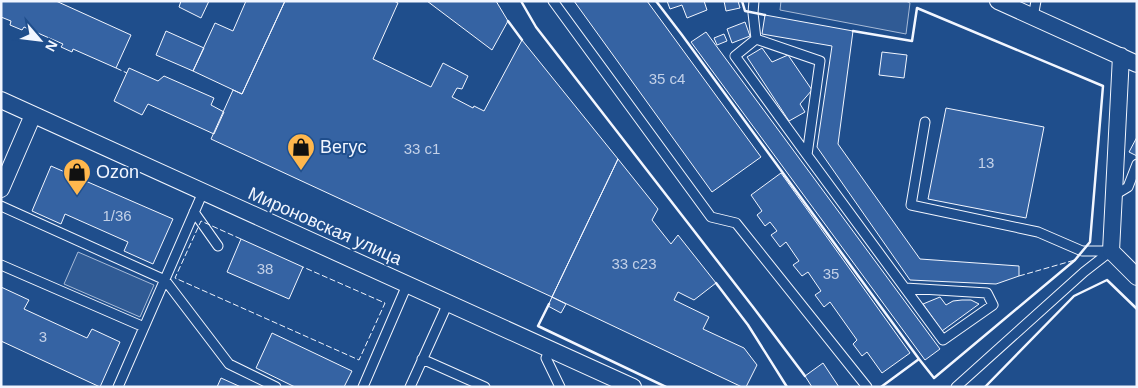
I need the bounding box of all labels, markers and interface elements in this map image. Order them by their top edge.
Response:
north arrow [15,15,65,65]
text: N [42,38,61,54]
house number: 35 с4 [649,70,685,87]
shop icon: Вегус [286,132,316,171]
place label: Вегус [320,137,366,157]
house number: 33 с1 [404,140,440,157]
house number: 13 [978,154,994,171]
shop icon: Ozon [62,157,92,196]
place label: Ozon [96,162,139,182]
street label: Мироновская улица [245,183,406,269]
house number: 1/36 [102,207,132,224]
house number: 33 с23 [611,255,657,272]
house number: 38 [257,260,273,277]
house number: 35 [823,265,839,282]
house number: 3 [39,328,47,345]

